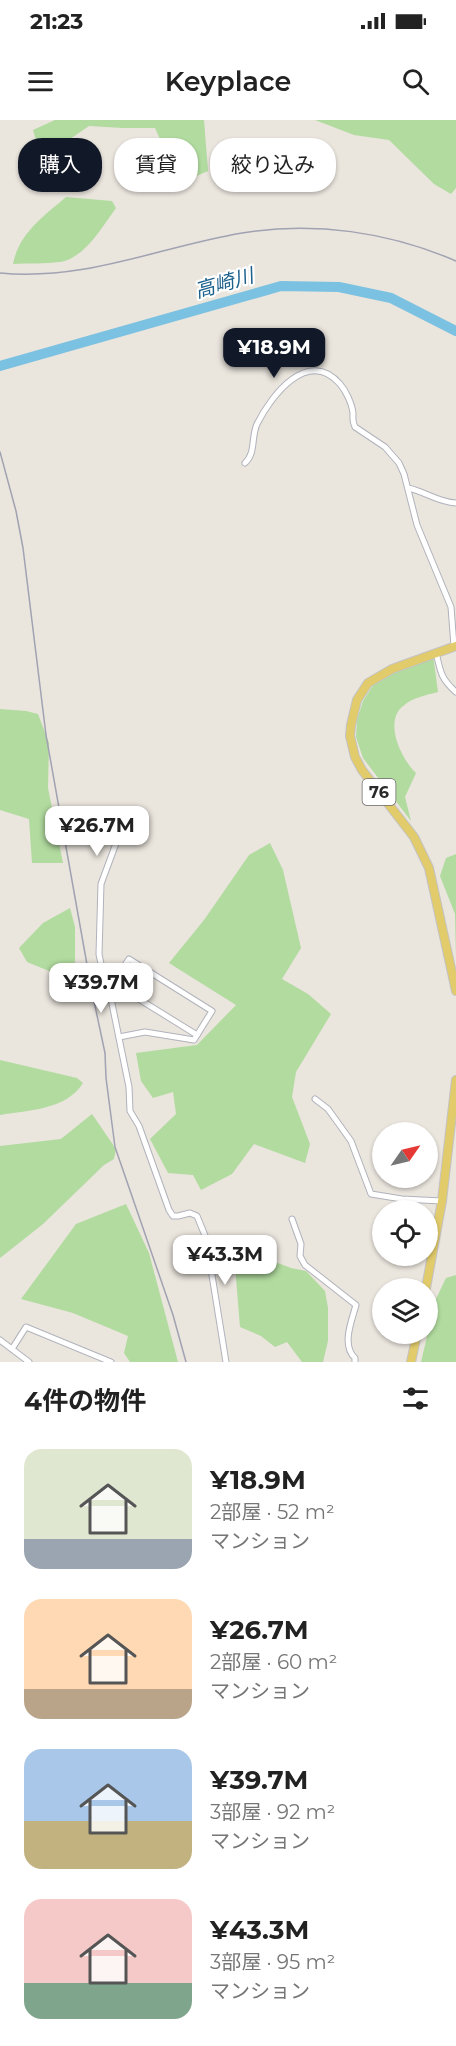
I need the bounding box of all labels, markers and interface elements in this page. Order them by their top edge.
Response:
text: 21:23 [30,8,83,35]
icon: menu [24,65,57,98]
text: Keyplace [165,65,291,98]
icon: search [399,65,432,98]
chip: 購入 [18,138,102,192]
chip: 賃貸 [114,138,198,192]
chip: 絞り込み [210,138,336,192]
water label: 高崎川 [192,263,258,303]
pin: ¥18.9M [225,328,323,379]
text: ¥18.9M [237,335,311,359]
road number: 76 [362,779,395,805]
pin: ¥26.7M [48,806,146,857]
text: ¥26.7M [59,813,135,837]
pin: ¥39.7M [52,963,150,1014]
text: ¥39.7M [63,970,139,994]
north arrow [372,1122,438,1188]
map controls [372,1122,438,1344]
button: locate [372,1200,438,1266]
pin: ¥43.3M [176,1235,274,1286]
text: ¥43.3M [187,1242,263,1266]
button: layers [372,1278,438,1344]
icon: filters [399,1382,432,1415]
text: 4件の物件 [24,1385,146,1417]
text: ¥18.9M [210,1464,306,1496]
icon: home [72,1473,144,1545]
text: 2部屋 · 52 m² [210,1500,335,1524]
text: マンション [210,1529,310,1553]
text: ¥26.7M [210,1614,309,1646]
icon: home [72,1623,144,1695]
text: 2部屋 · 60 m² [210,1650,337,1674]
text: マンション [210,1679,310,1703]
text: ¥39.7M [210,1764,308,1796]
icon: home [72,1773,144,1845]
text: 3部屋 · 92 m² [210,1800,335,1824]
text: マンション [210,1829,310,1853]
text: ¥43.3M [210,1914,309,1946]
icon: home [72,1923,144,1995]
text: 3部屋 · 95 m² [210,1950,335,1974]
text: マンション [210,1979,310,2003]

